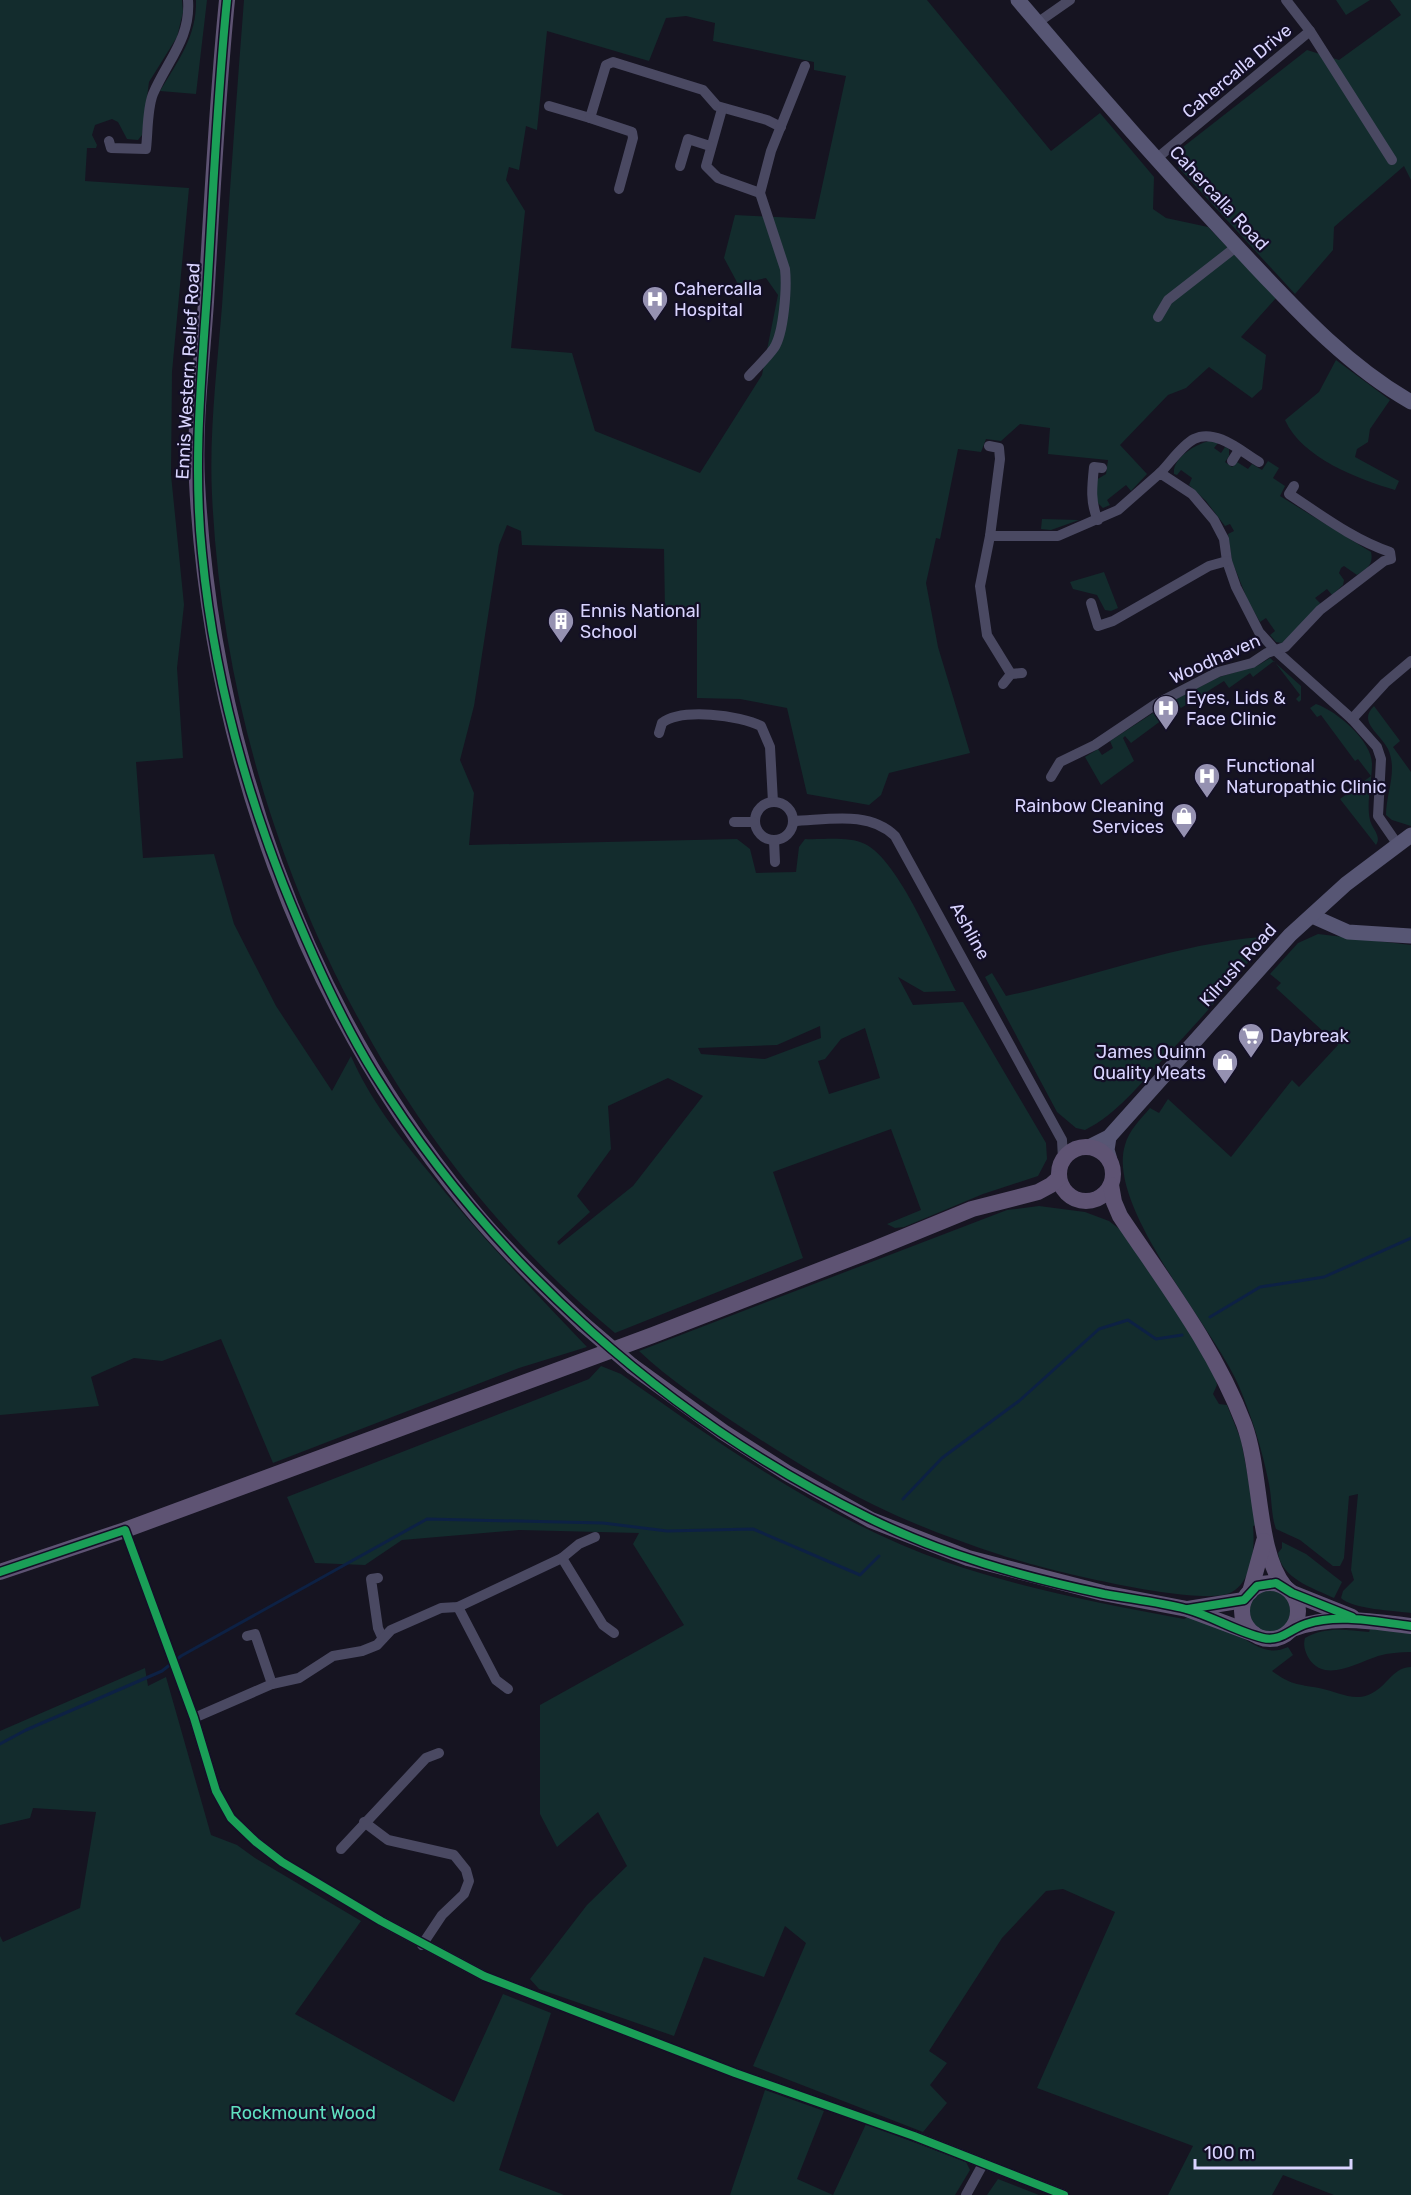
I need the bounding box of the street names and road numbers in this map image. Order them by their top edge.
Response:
street label: Cahercalla Drive [1178,19,1296,123]
street label: Cahercalla Road [1165,141,1273,255]
street label: Ennis Western Relief Road [171,262,205,480]
street label: Woodhaven [1166,629,1264,689]
street label: Ashline [945,899,995,963]
street label: Kilrush Road [1195,919,1281,1011]

